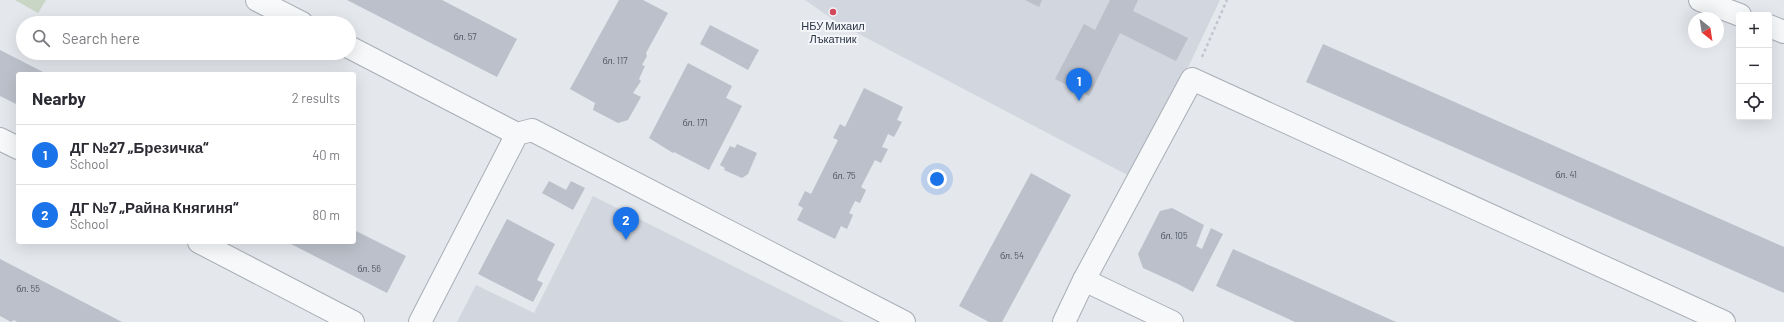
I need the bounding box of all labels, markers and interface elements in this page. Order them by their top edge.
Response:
marker: НБУ Михаил Лъкатник [828,7,838,17]
north arrow [1688,12,1724,48]
map controls [1736,12,1772,120]
button: + [1736,12,1772,48]
search box [16,16,356,60]
place label: НБУ Михаил Лъкатник [801,19,865,45]
icon: search [30,27,52,49]
text: Search here [62,29,140,47]
house number: бл. 57 [453,31,477,42]
button: − [1736,48,1772,84]
house number: бл. 117 [603,55,628,66]
pin: 1 [1066,68,1092,101]
button: locate [1736,84,1772,120]
text: Nearby [32,88,86,108]
text: 2 results [292,90,340,106]
house number: бл. 171 [683,117,707,128]
text: ДГ №27 „Брезичка“ [70,138,208,156]
text: 1 [43,147,47,163]
text: 40 m [312,147,340,163]
text: School [70,156,108,172]
your location [927,169,947,189]
house number: бл. 41 [1555,169,1577,180]
house number: бл. 75 [832,170,856,181]
text: ДГ №7 „Райна Княгиня“ [70,198,239,216]
text: 2 [41,207,49,223]
text: 80 m [313,207,340,223]
pin: 2 [613,207,639,240]
text: School [70,216,108,232]
house number: бл. 105 [1160,230,1188,241]
house number: бл. 54 [1000,250,1024,261]
house number: бл. 56 [357,263,381,274]
house number: бл. 55 [16,283,40,294]

